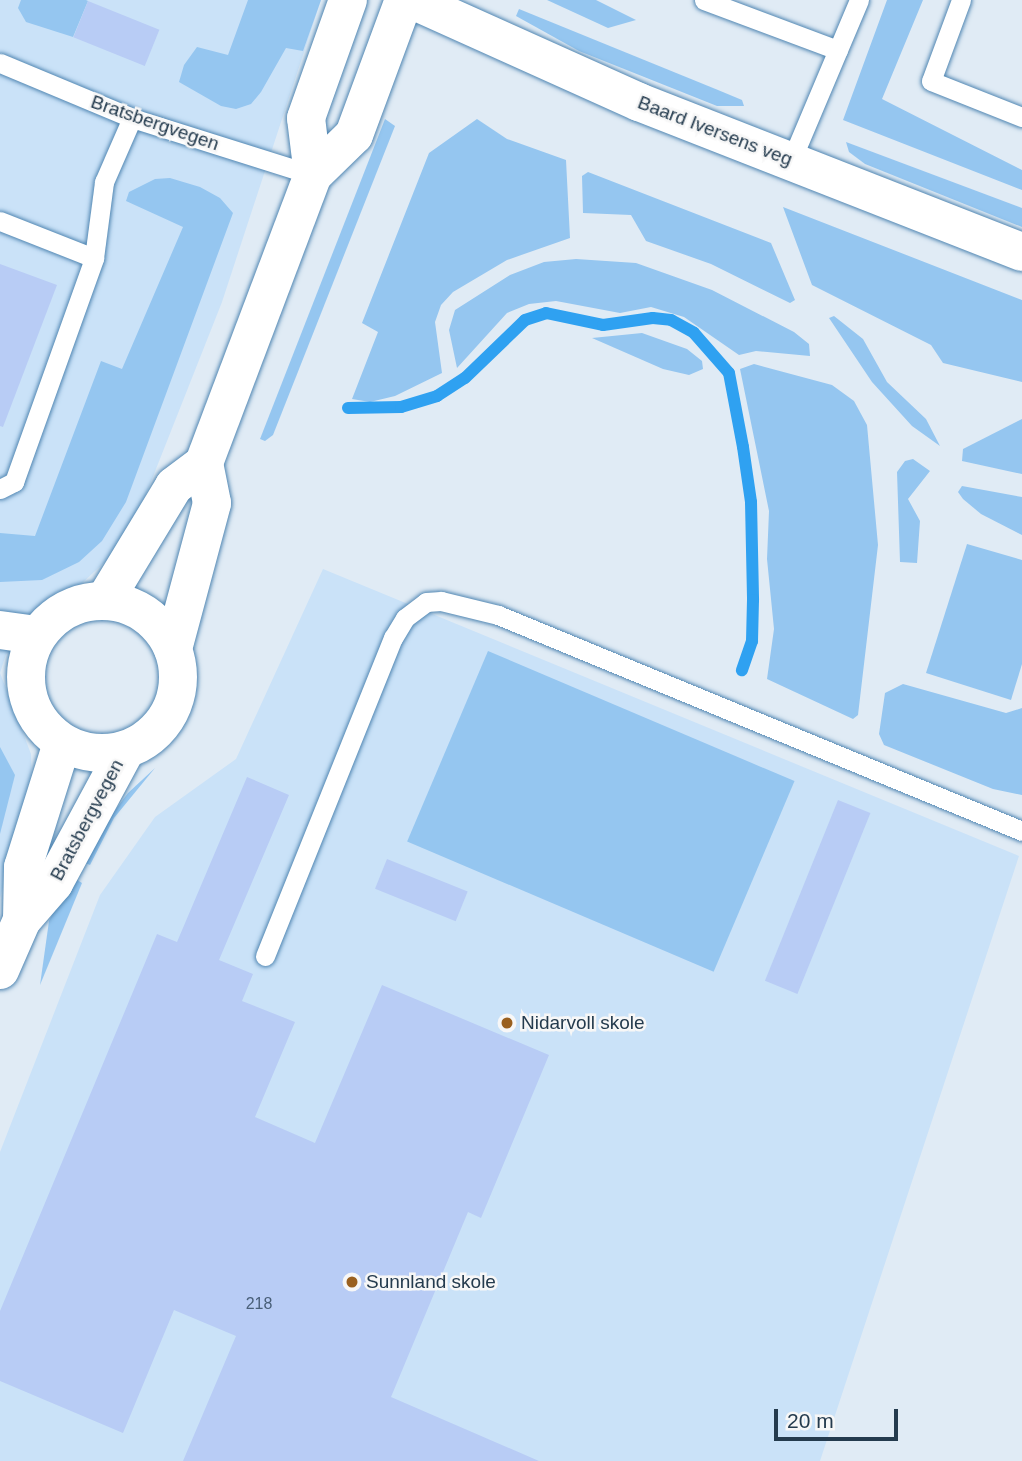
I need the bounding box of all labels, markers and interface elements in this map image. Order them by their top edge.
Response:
street label: Bratsbergvegen [88,90,222,156]
street label: Baard Iversens veg [635,91,795,171]
street label: Bratsbergvegen [45,755,129,885]
place label: Nidarvoll skole [521,1012,645,1034]
marker: Nidarvoll skole [499,1015,515,1031]
place label: Sunnland skole [366,1271,496,1293]
marker: Sunnland skole [344,1274,360,1290]
house number: 218 [246,1294,272,1314]
scale bar [777,1394,901,1438]
text: 20 m [787,1409,834,1432]

